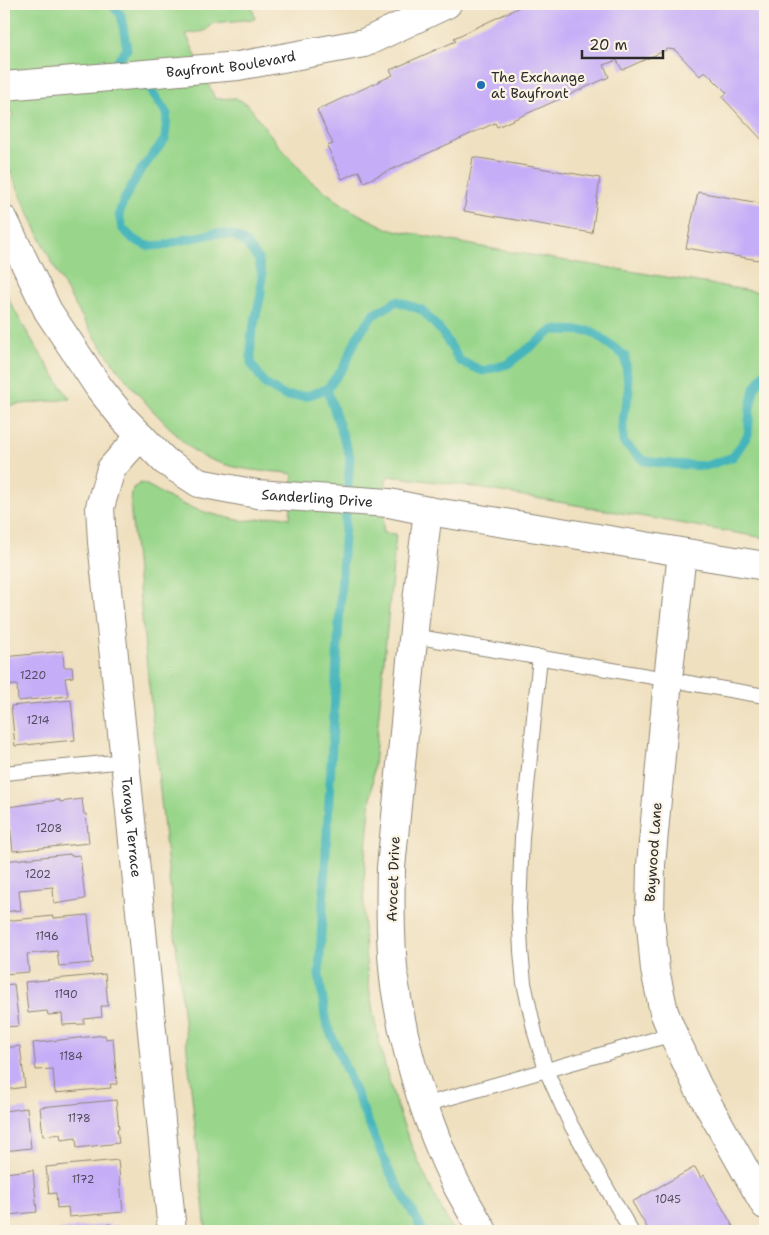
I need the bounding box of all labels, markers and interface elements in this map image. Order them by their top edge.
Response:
scale bar [582,28,663,60]
text: 20 m [589,35,628,55]
street label: Bayfront Boulevard [165,47,297,81]
place label: The Exchange at Bayfront [491,68,585,102]
marker: The Exchange at Bayfront [475,79,487,91]
street label: Sanderling Drive [261,485,374,511]
house number: 1220 [20,668,46,683]
house number: 1214 [27,713,50,728]
street label: Taraya Terrace [118,776,146,878]
street label: Baywood Lane [641,801,665,902]
house number: 1208 [36,821,62,836]
street label: Avocet Drive [383,836,403,922]
house number: 1202 [25,867,51,882]
house number: 1196 [35,929,59,944]
house number: 1190 [54,987,78,1002]
house number: 1184 [59,1049,83,1064]
house number: 1178 [67,1111,91,1126]
house number: 1172 [72,1172,94,1187]
house number: 1045 [655,1192,681,1207]

